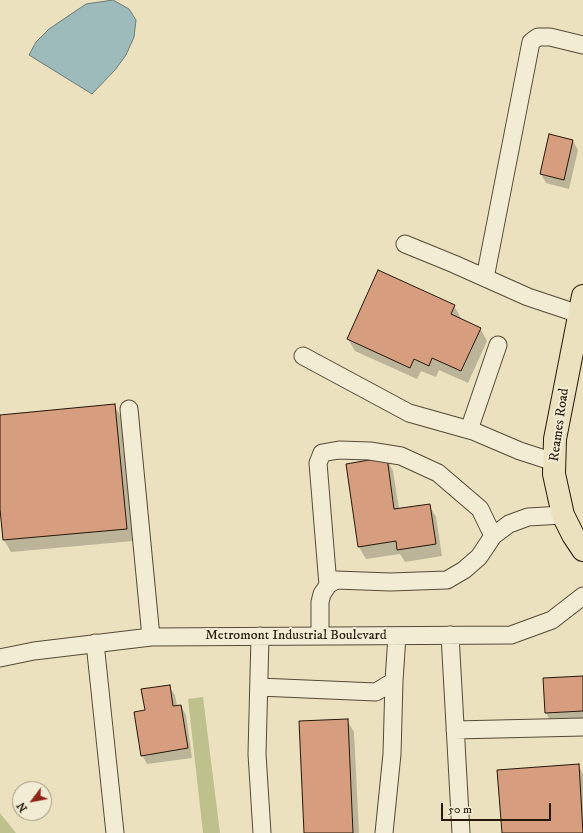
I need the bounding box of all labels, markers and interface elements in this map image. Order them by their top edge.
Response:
street label: Reames Road [547,387,573,463]
street label: Metromont Industrial Boulevard [205,628,387,644]
north arrow [12,781,52,821]
scale bar [443,795,553,821]
text: N [14,799,31,814]
text: 50 m [448,802,472,817]

